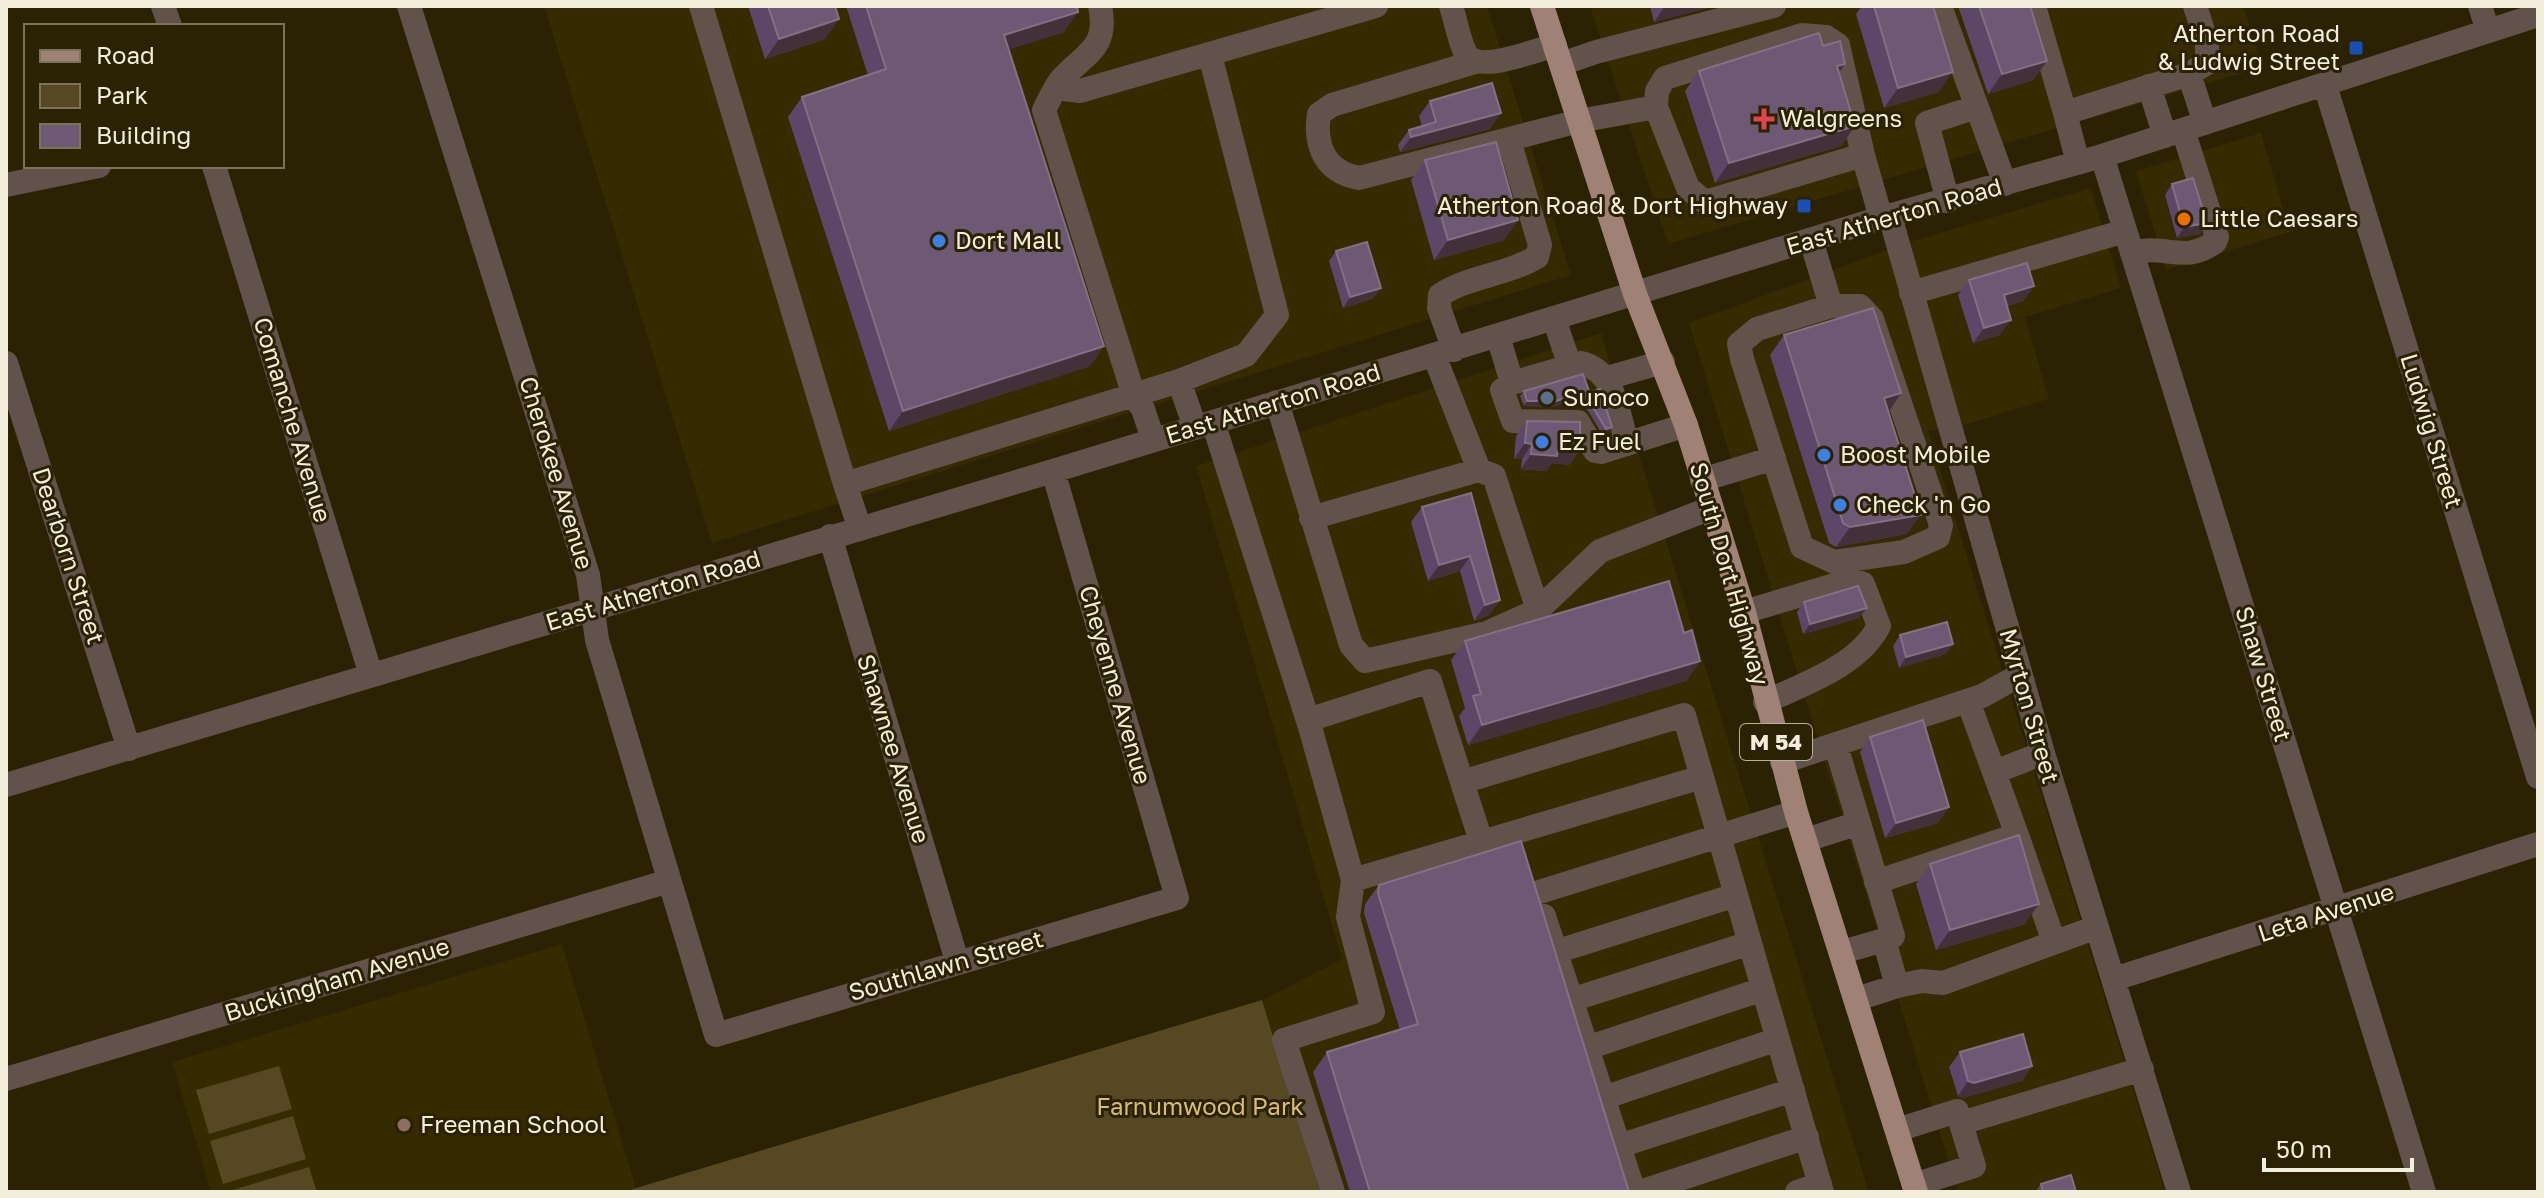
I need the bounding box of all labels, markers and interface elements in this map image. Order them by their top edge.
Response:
place label: Atherton Road & Ludwig Street [2158,18,2340,75]
legend [24,24,284,168]
marker: Atherton Road & Ludwig Street [2347,39,2365,57]
text: Road [96,40,155,69]
text: Park [96,80,148,109]
place label: Walgreens [1780,103,1902,132]
marker: Walgreens [1755,110,1773,128]
text: Building [96,120,191,149]
street label: East Atherton Road [1782,171,2005,260]
place label: Atherton Road & Dort Highway [1437,190,1788,219]
marker: Atherton Road & Dort Highway [1795,197,1813,215]
place label: Little Caesars [2200,203,2359,232]
marker: Little Caesars [2175,210,2193,228]
place label: Dort Mall [955,225,1061,254]
marker: Dort Mall [930,232,948,250]
street label: Comanche Avenue [248,314,338,526]
street label: Ludwig Street [2395,350,2470,511]
street label: East Atherton Road [1162,356,1383,449]
street label: Cherokee Avenue [514,373,601,573]
place label: Sunoco [1563,382,1650,411]
marker: Sunoco [1538,389,1556,407]
place label: Ez Fuel [1558,426,1641,455]
marker: Ez Fuel [1533,433,1551,451]
place label: Boost Mobile [1840,439,1991,468]
marker: Boost Mobile [1815,446,1833,464]
street label: South Dort Highway [1685,459,1776,688]
street label: Dearborn Street [27,464,112,647]
place label: Check 'n Go [1856,489,1991,518]
marker: Check 'n Go [1831,496,1849,514]
street label: East Atherton Road [542,543,763,636]
street label: Cheyenne Avenue [1074,582,1159,787]
street label: Shaw Street [2230,602,2299,745]
street label: Myrton Street [1994,625,2066,786]
street label: Shawnee Avenue [852,651,937,847]
road number: M 54 [1740,724,1812,760]
street label: Leta Avenue [2254,876,2397,947]
street label: Southlawn Street [845,923,1046,1006]
street label: Buckingham Avenue [221,931,452,1027]
park label: Farnumwood Park [1096,1091,1304,1120]
place label: Freeman School [420,1109,606,1138]
marker: Freeman School [395,1116,413,1134]
scale bar [2264,1122,2412,1172]
text: 50 m [2276,1134,2332,1163]

